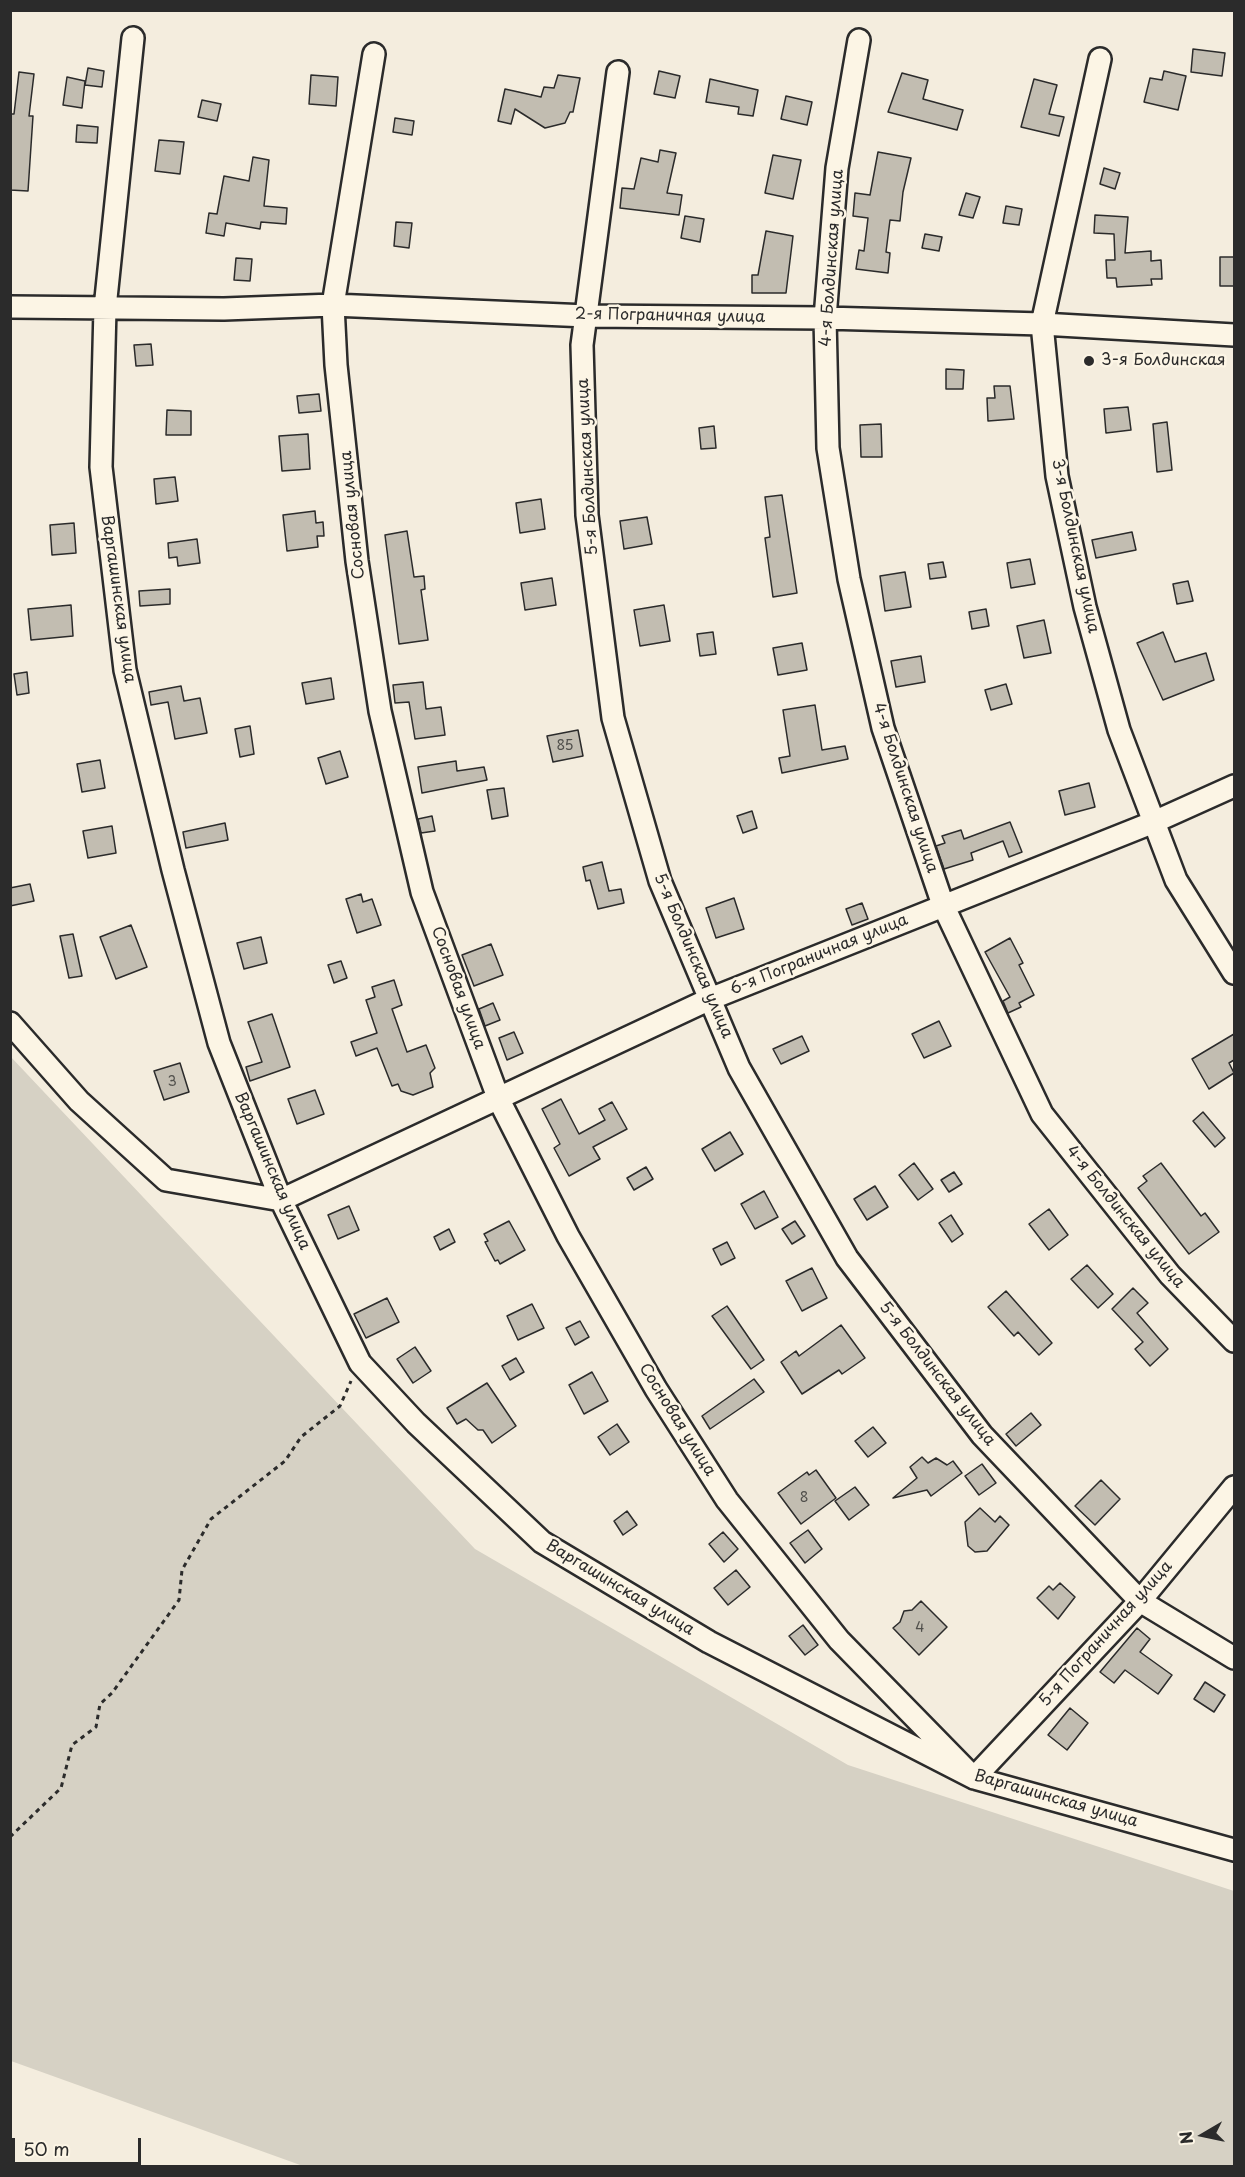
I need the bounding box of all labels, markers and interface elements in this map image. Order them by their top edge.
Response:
street label: 4-я Болдинская улица [816,169,848,347]
street label: 2-я Пограничная улица [575,305,765,327]
place label: 3-я Болдинская [1101,351,1226,371]
marker: 3-я Болдинская [1082,354,1096,368]
street label: 5-я Болдинская улица [574,378,602,556]
street label: Сосновая улица [337,450,369,580]
street label: 3-я Болдинская улица [1047,457,1103,635]
street label: Варгашинская улица [97,514,139,684]
street label: 4-я Болдинская улица [868,701,942,875]
house number: 85 [556,738,574,754]
street label: 5-я Болдинская улица [650,871,736,1041]
street label: 6-я Пограничная улица [727,910,911,1000]
street label: Сосновая улица [427,924,489,1052]
house number: 3 [167,1074,177,1090]
street label: Варгашинская улица [230,1089,314,1253]
street label: 4-я Болдинская улица [1062,1142,1188,1292]
street label: 5-я Болдинская улица [875,1298,999,1450]
street label: Сосновая улица [635,1360,719,1480]
house number: 8 [800,1490,808,1506]
street label: Варгашинская улица [542,1536,698,1640]
street label: 5-я Пограничная улица [1036,1557,1176,1711]
house number: 4 [915,1620,925,1636]
street label: Варгашинская улица [972,1766,1140,1832]
north arrow [1173,2105,1233,2165]
scale bar [15,2126,144,2164]
text: N [1172,2130,1198,2146]
text: 50 m [23,2135,70,2162]

